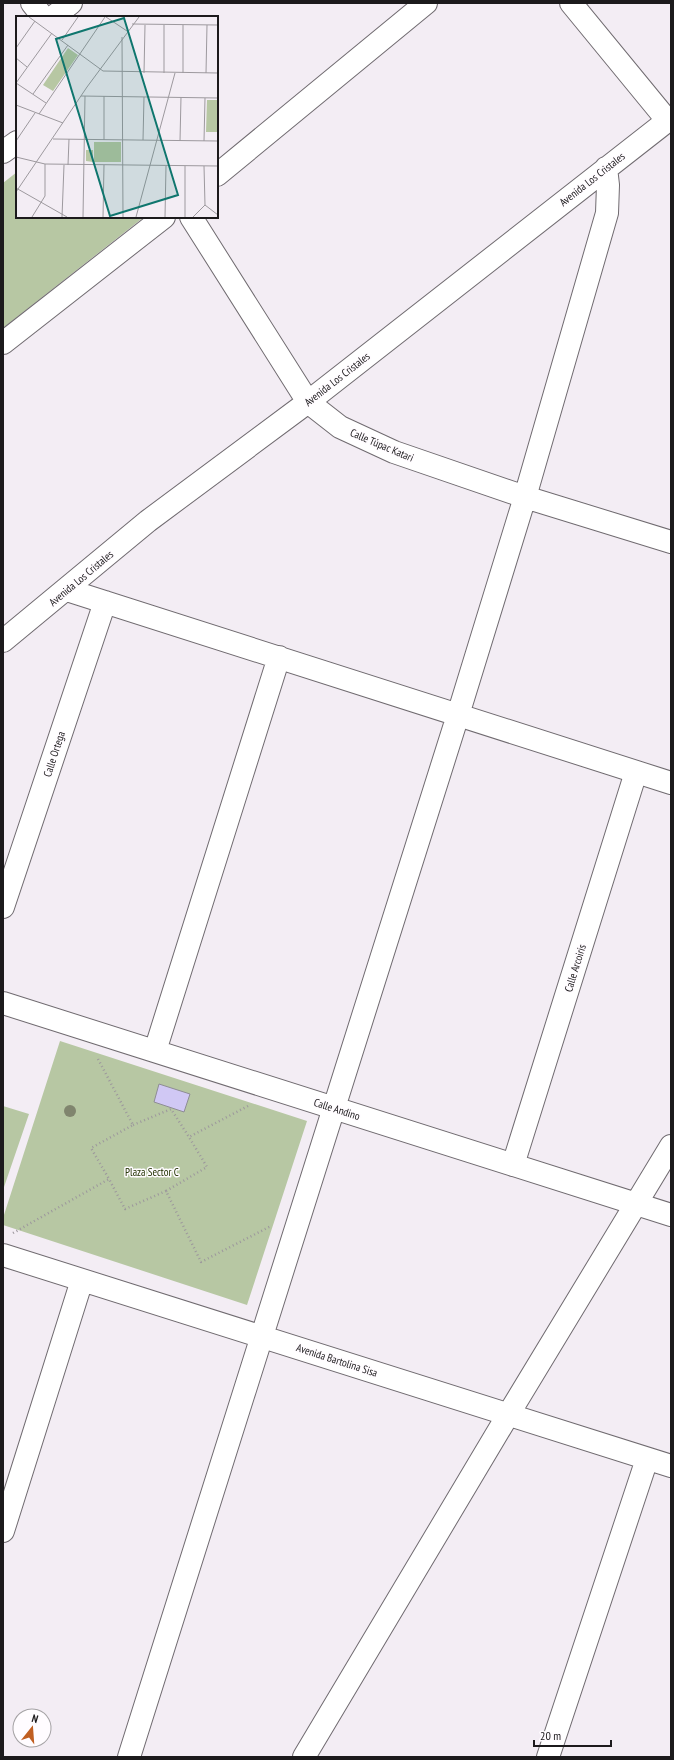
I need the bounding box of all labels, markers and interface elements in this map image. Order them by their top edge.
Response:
inset map [16,16,218,218]
street label: Avenida Los Cristales [556,149,628,209]
street label: Avenida Los Cristales [301,349,373,409]
street label: Calle Túpac Katari [348,425,416,465]
street label: Avenida Los Cristales [46,547,116,609]
street label: Calle Ortega [40,729,68,779]
street label: Calle Arcoiris [561,942,589,994]
street label: Calle Andino [312,1095,362,1123]
park label: Plaza Sector C [125,1165,179,1179]
street label: Avenida Bartolina Sisa [295,1340,379,1380]
north arrow [12,1708,52,1748]
text: N [30,1711,40,1726]
scale bar [534,1722,611,1748]
text: 20 m [540,1728,561,1743]

